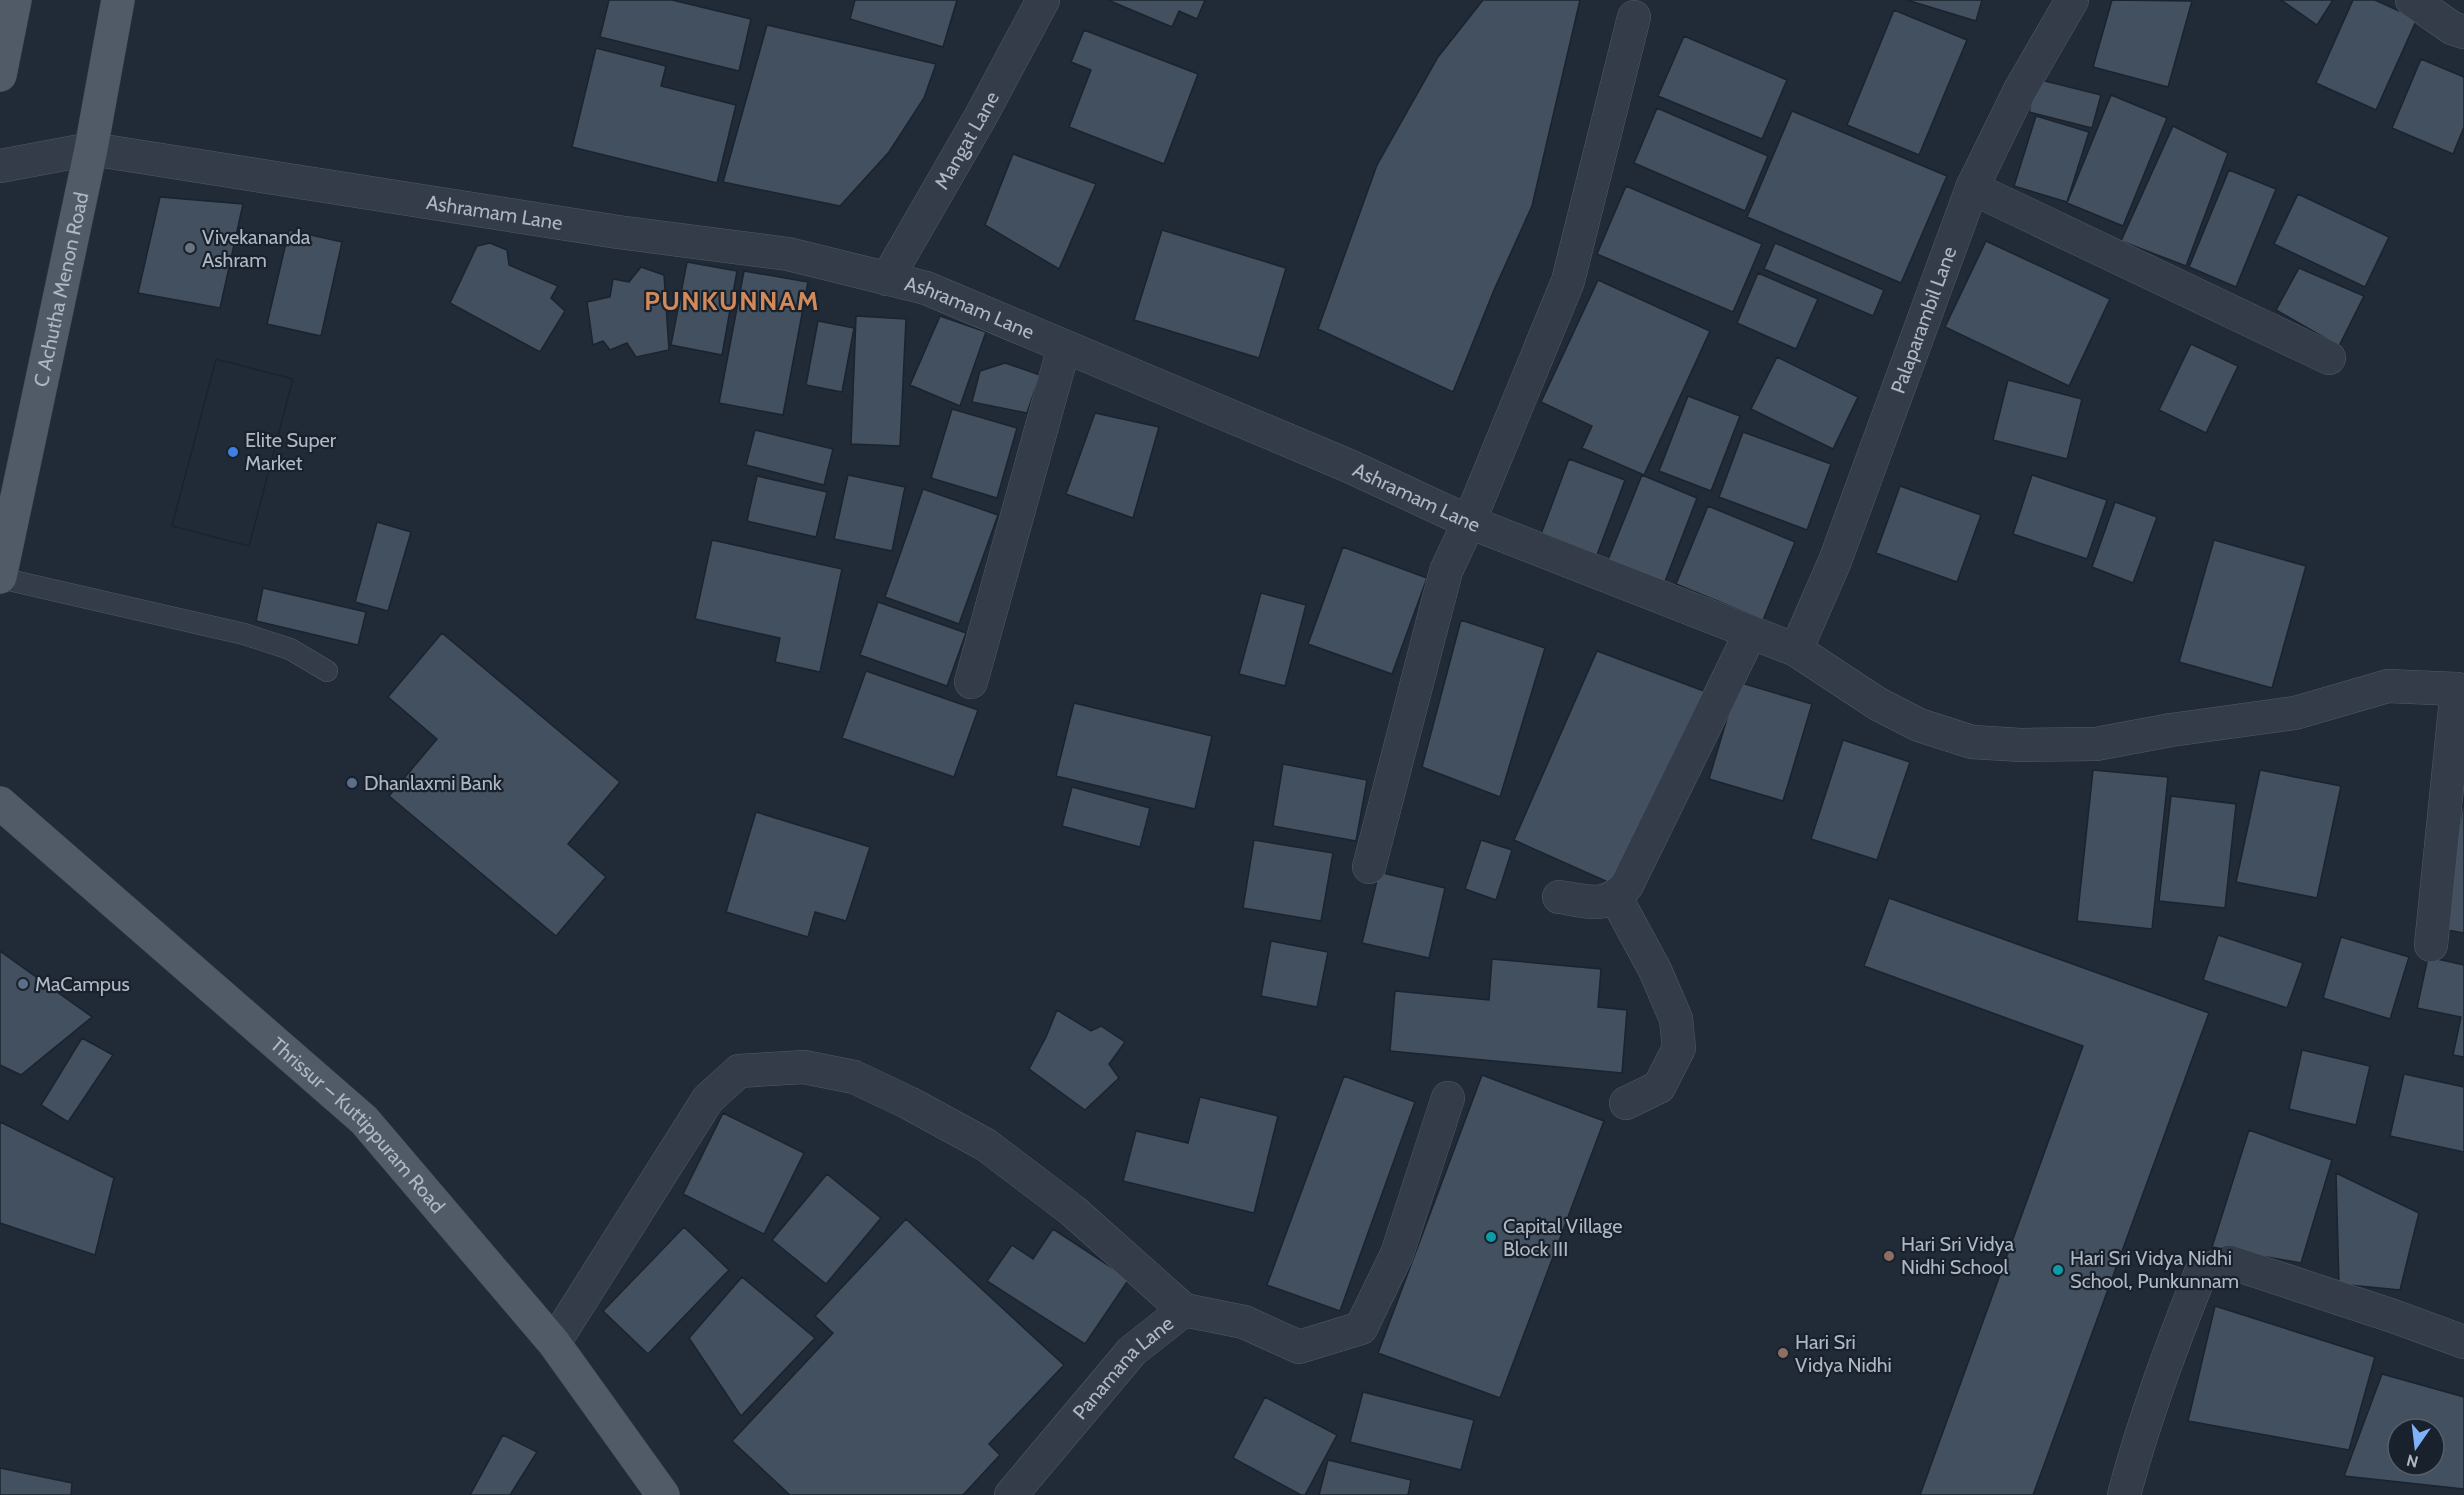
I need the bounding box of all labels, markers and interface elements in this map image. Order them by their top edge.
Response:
street label: Mangat Lane [929,87,1004,193]
street label: C Achutha Menon Road [29,190,94,389]
street label: Ashramam Lane [425,190,564,235]
place label: Vivekananda Ashram [202,225,311,272]
marker: Vivekananda Ashram [183,241,197,255]
street label: Palaparambil Lane [1886,243,1962,397]
street label: Ashramam Lane [902,271,1038,344]
district label: PUNKUNNAM [644,285,820,317]
place label: Elite Super Market [245,428,337,475]
marker: Elite Super Market [226,445,240,459]
street label: Ashramam Lane [1349,458,1483,537]
place label: Dhanlaxmi Bank [364,771,502,795]
marker: Dhanlaxmi Bank [345,776,359,790]
place label: MaCampus [35,972,130,996]
marker: MaCampus [16,977,30,991]
street label: Thrissur – Kuttippuram Road [266,1032,450,1218]
place label: Capital Village Block III [1503,1214,1622,1261]
marker: Capital Village Block III [1484,1230,1498,1244]
place label: Hari Sri Vidya Nidhi School [1901,1232,2015,1279]
place label: Hari Sri Vidya Nidhi School, Punkunnam [2070,1246,2239,1293]
marker: Hari Sri Vidya Nidhi School [1882,1249,1896,1263]
marker: Hari Sri Vidya Nidhi School, Punkunnam [2051,1263,2065,1277]
street label: Panamana Lane [1068,1311,1178,1424]
place label: Hari Sri Vidya Nidhi [1795,1330,1892,1377]
marker: Hari Sri Vidya Nidhi [1776,1346,1790,1360]
north arrow [2386,1417,2446,1477]
text: N [2405,1450,2420,1472]

